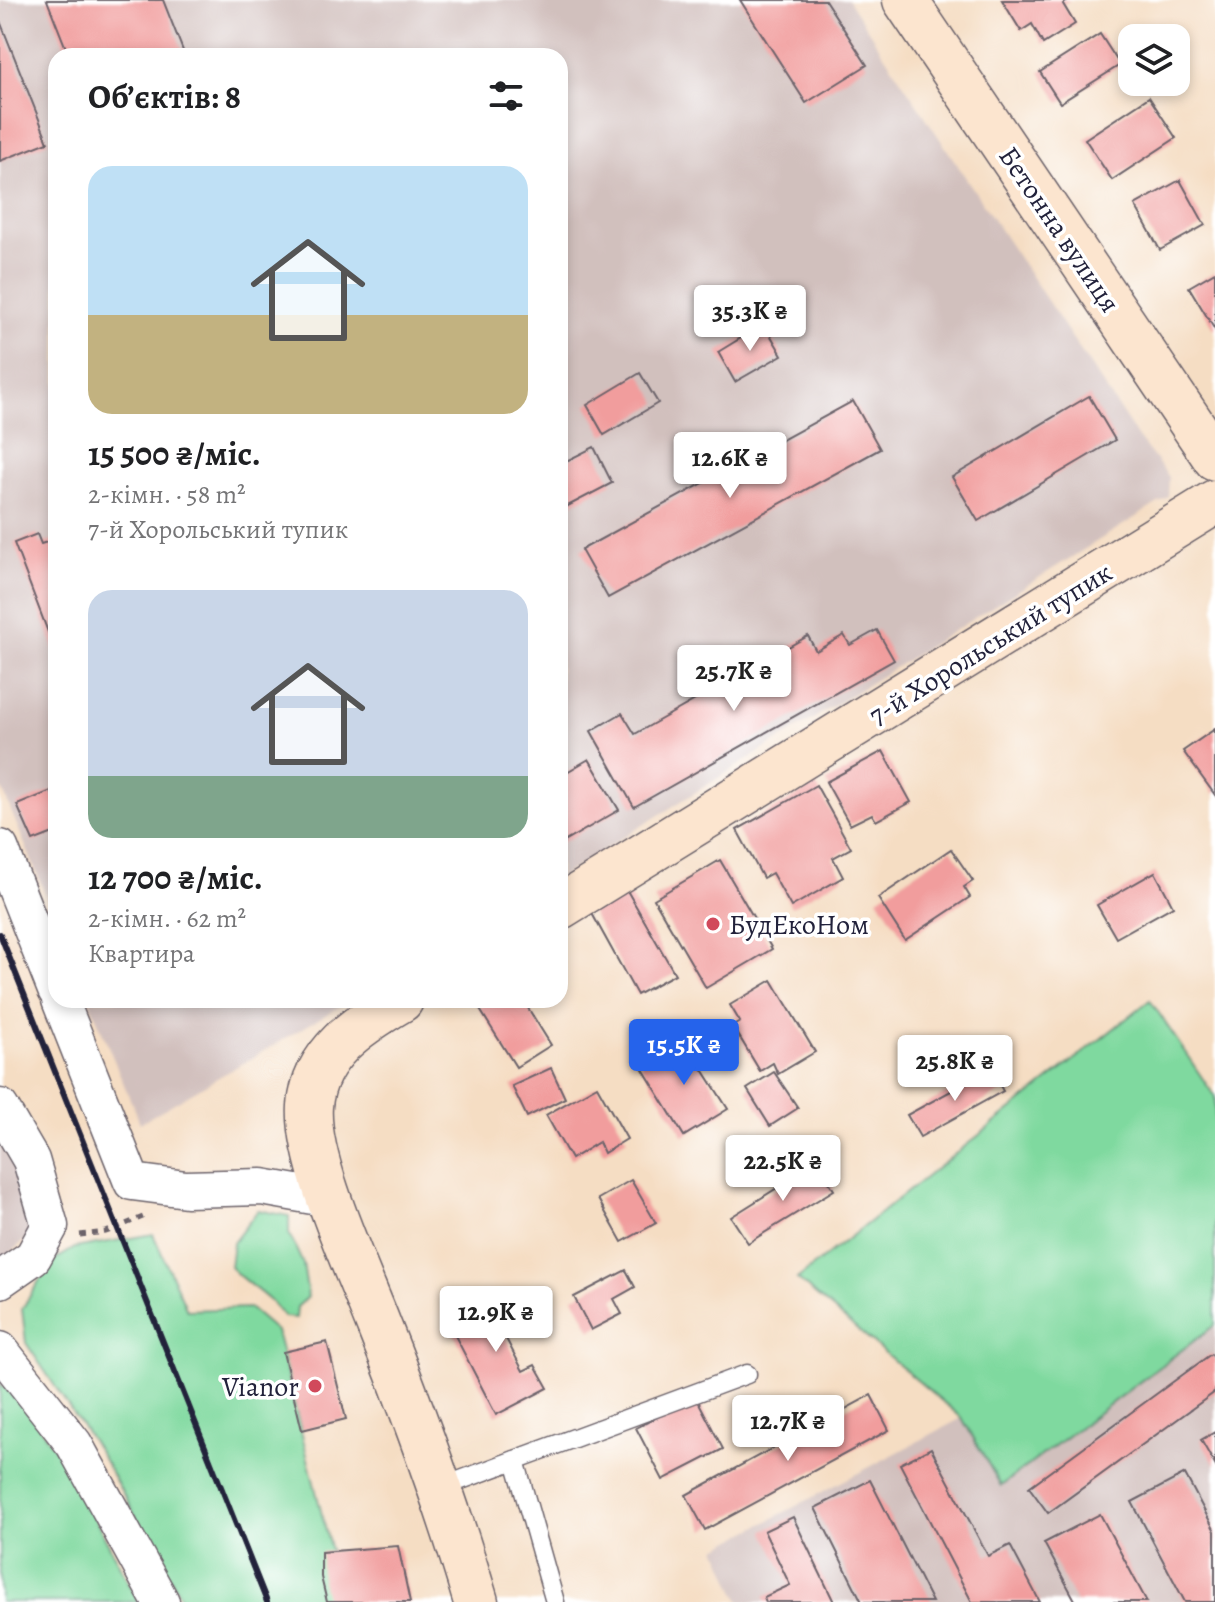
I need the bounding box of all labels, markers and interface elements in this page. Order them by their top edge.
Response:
map controls [1118,24,1190,96]
button: layers [1118,24,1190,96]
text: Об’єктів: 8 [88,73,241,120]
icon: filters [484,74,528,118]
street label: Бетонна вулиця [990,139,1129,320]
icon: home [236,218,380,362]
pin: 35.3K ₴ [676,285,824,353]
text: 35.3K ₴ [712,293,788,328]
text: 15 500 ₴/міс. [88,430,261,477]
pin: 12.6K ₴ [656,432,804,500]
text: 12.6K ₴ [692,440,768,475]
text: 2-кімн. · 58 m² [88,477,246,512]
text: 7-й Хорольський тупик [88,512,348,547]
street label: 7-й Хорольський тупик [862,553,1119,734]
icon: home [236,642,380,786]
pin: 25.7K ₴ [660,645,808,713]
text: 25.7K ₴ [695,653,773,688]
text: 12 700 ₴/міс. [88,854,263,901]
text: 2-кімн. · 62 m² [88,901,246,936]
place label: БудЕкоНом [729,906,869,944]
marker: БудЕкоНом [704,915,722,933]
text: Квартира [88,936,195,971]
pin: 15.5K ₴ [610,1019,758,1087]
text: 15.5K ₴ [647,1027,721,1062]
pin: 25.8K ₴ [881,1035,1029,1103]
text: 25.8K ₴ [916,1043,994,1078]
pin: 22.5K ₴ [709,1135,857,1203]
text: 22.5K ₴ [744,1143,822,1178]
pin: 12.9K ₴ [422,1286,570,1354]
text: 12.9K ₴ [458,1294,534,1329]
place label: Vianor [221,1368,299,1406]
marker: Vianor [306,1377,324,1395]
pin: 12.7K ₴ [714,1395,862,1463]
text: 12.7K ₴ [750,1403,826,1438]

